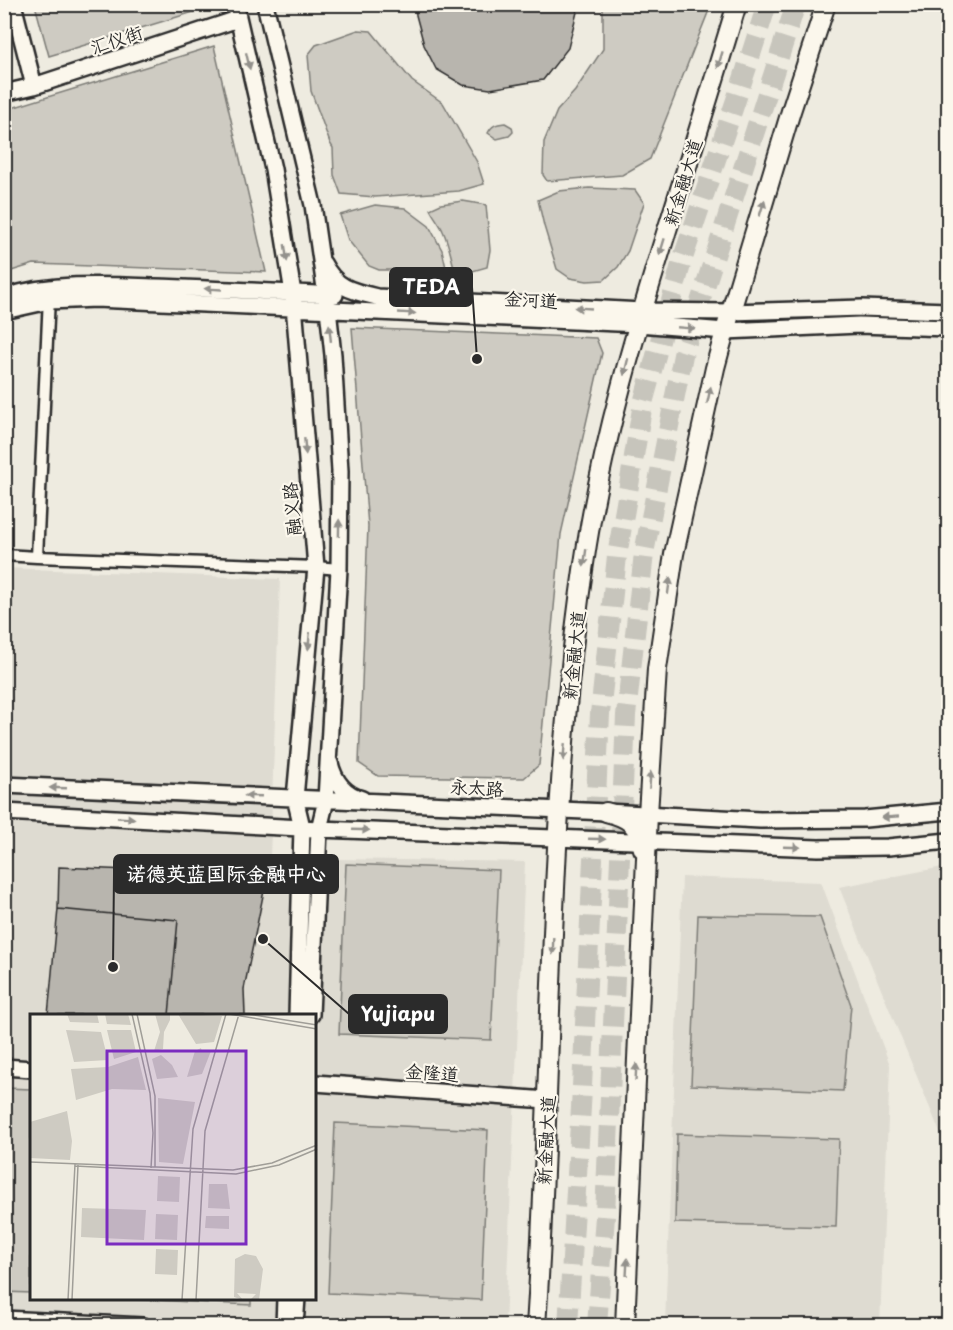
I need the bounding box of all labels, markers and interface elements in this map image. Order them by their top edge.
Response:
street label: 汇仪街 [86,18,146,60]
one-way arrow [715,51,724,69]
one-way arrow [244,52,253,71]
street label: 新金融大道 [656,135,708,229]
one-way arrow [758,199,767,217]
one-way arrow [657,238,666,256]
one-way arrow [281,243,290,262]
callout: TEDA [390,268,472,306]
text: TEDA [402,271,460,301]
street label: 金河道 [503,284,559,314]
one-way arrow [204,285,223,294]
one-way arrow [574,304,593,313]
one-way arrow [398,309,417,318]
one-way arrow [677,323,696,333]
one-way arrow [326,324,335,343]
one-way arrow [620,358,630,377]
one-way arrow [705,385,714,404]
one-way arrow [300,437,310,456]
street label: 融义路 [275,481,307,537]
one-way arrow [335,518,344,537]
one-way arrow [580,549,589,568]
one-way arrow [665,576,674,595]
street label: 新金融大道 [555,609,591,701]
one-way arrow [304,631,314,650]
one-way arrow [559,742,568,761]
one-way arrow [645,770,655,789]
street label: 永太路 [449,772,505,802]
one-way arrow [49,783,68,792]
one-way arrow [244,791,263,801]
one-way arrow [881,812,900,821]
one-way arrow [116,813,135,823]
one-way arrow [351,826,370,835]
one-way arrow [588,834,607,844]
one-way arrow [783,842,802,851]
callout: 诺德英蓝国际金融中心 [114,855,338,893]
text: 诺德英蓝国际金融中心 [126,858,326,888]
one-way arrow [549,937,558,956]
callout: Yujiapu [349,995,447,1033]
text: Yujiapu [361,998,435,1028]
inset map [30,1014,316,1300]
street label: 金隆道 [404,1057,460,1087]
one-way arrow [632,1063,641,1082]
street label: 新金融大道 [529,1094,561,1186]
one-way arrow [623,1258,632,1277]

